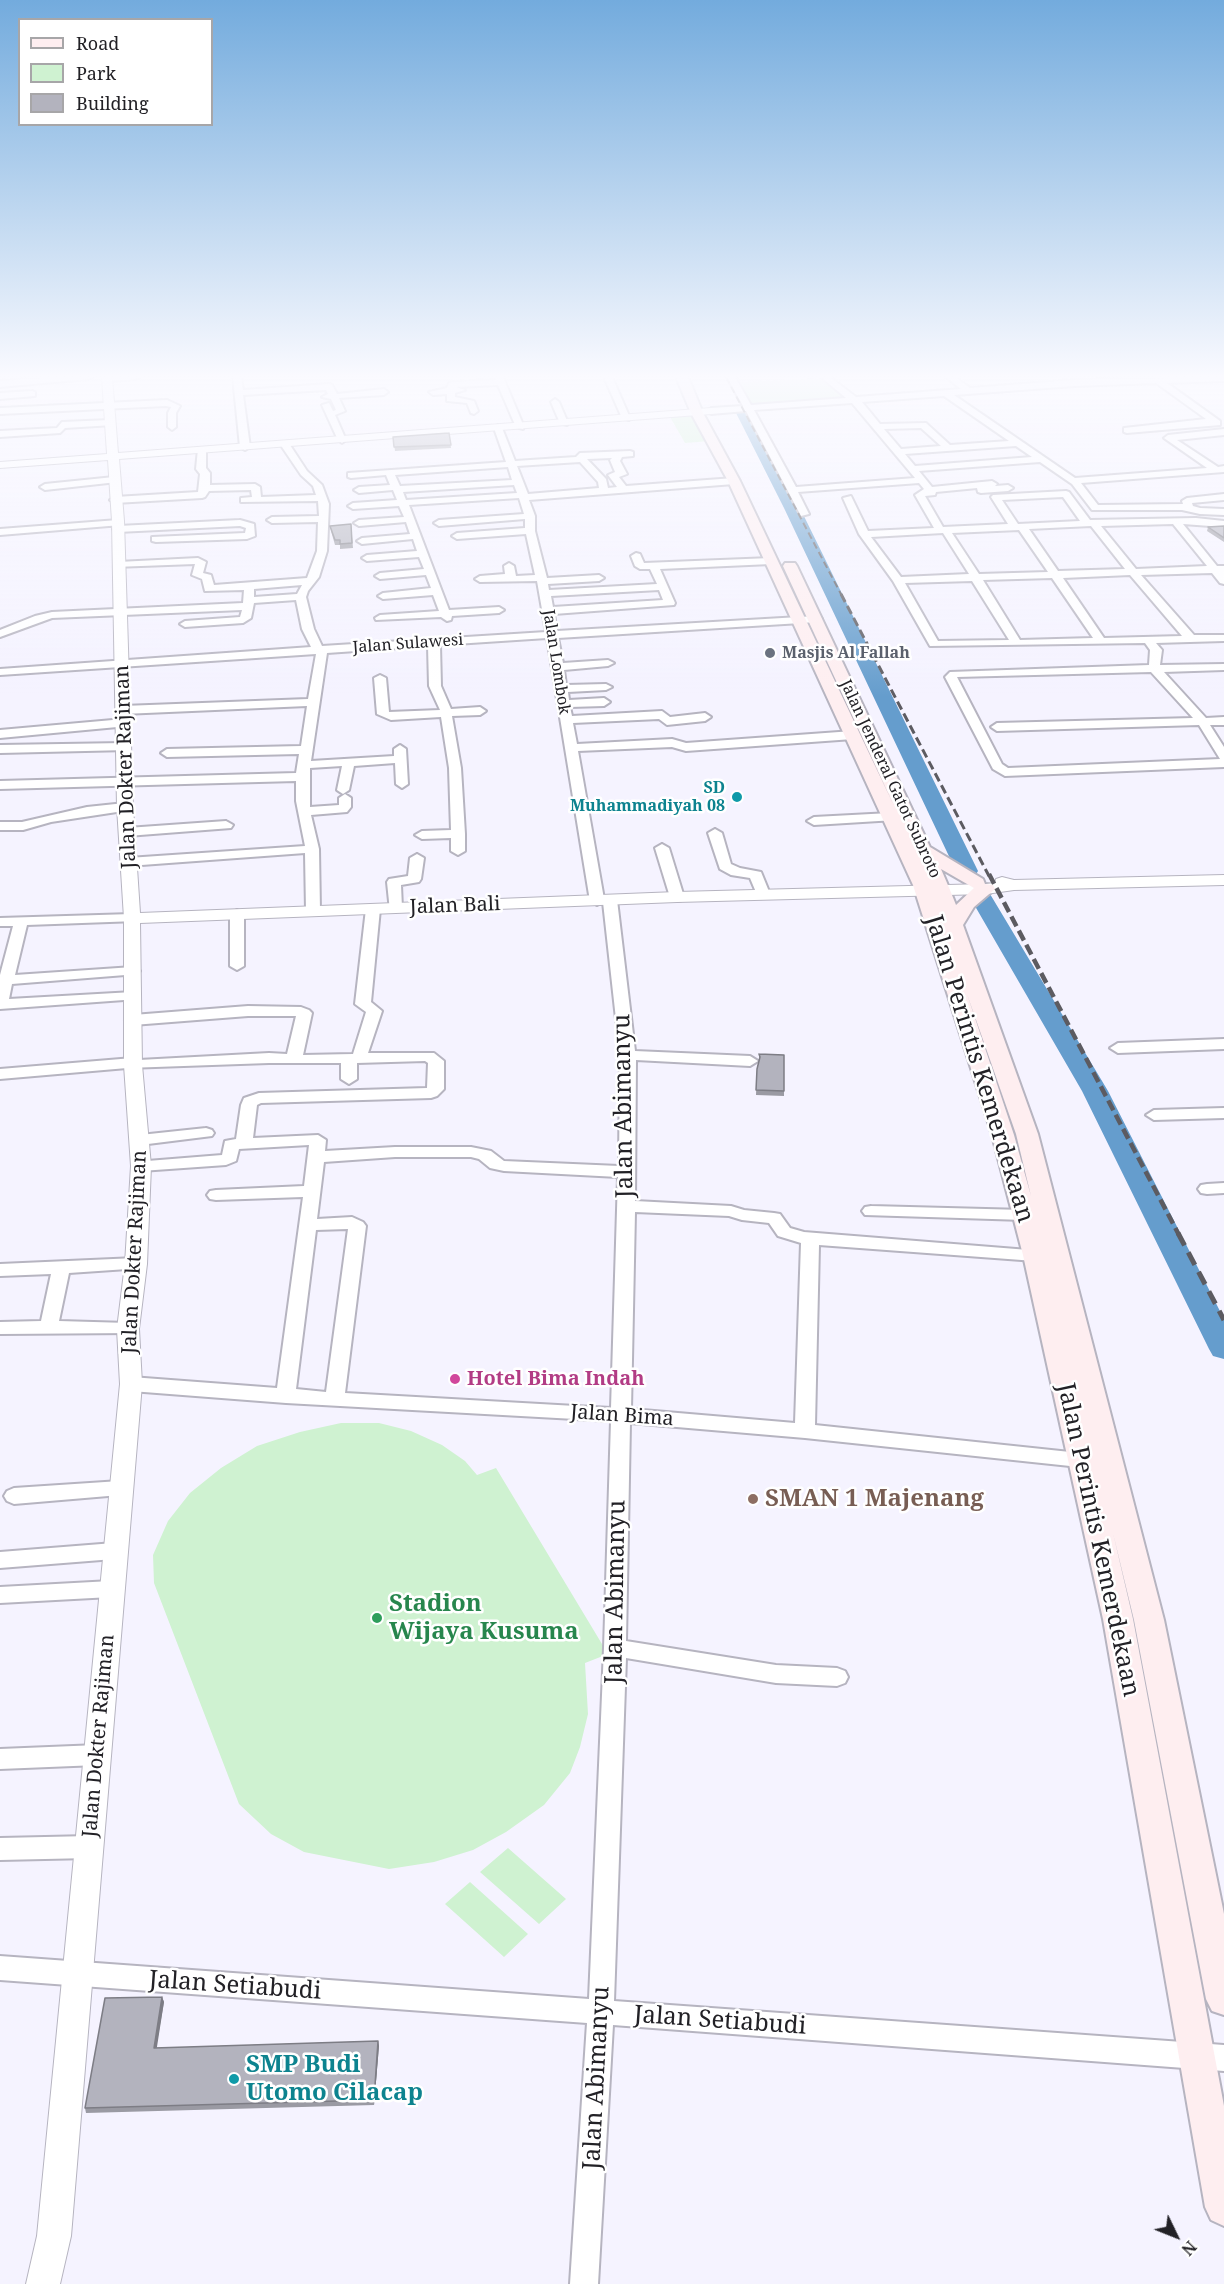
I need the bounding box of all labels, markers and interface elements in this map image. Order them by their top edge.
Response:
legend [18,18,213,126]
text: Road [76,31,119,55]
text: Park [76,61,116,85]
text: Building [76,91,149,115]
street label: Jalan Lombok [538,608,574,716]
street label: Jalan Sulawesi [352,631,464,657]
place label: Masjis Al Fallah [782,643,910,663]
marker: Masjis Al Fallah [763,646,777,660]
street label: Jalan Dokter Rajiman [110,665,142,869]
street label: Jalan Jenderal Gatot Subroto [835,677,945,881]
place label: SD Muhammadiyah 08 [570,778,725,816]
marker: SD Muhammadiyah 08 [730,790,744,804]
street label: Jalan Bali [409,892,501,920]
street label: Jalan Perintis Kemerdekaan [918,912,1040,1226]
street label: Jalan Abimanyu [608,1014,640,1198]
street label: Jalan Dokter Rajiman [118,1150,152,1354]
place label: Hotel Bima Indah [467,1367,645,1391]
marker: Hotel Bima Indah [448,1372,462,1386]
street label: Jalan Perintis Kemerdekaan [1051,1381,1145,1699]
street label: Jalan Bima [569,1400,675,1432]
place label: SMAN 1 Majenang [765,1485,984,1513]
marker: SMAN 1 Majenang [746,1492,760,1506]
street label: Jalan Abimanyu [600,1500,632,1684]
place label: Stadion Wijaya Kusuma [389,1590,579,1646]
marker: Stadion Wijaya Kusuma [370,1611,384,1625]
street label: Jalan Dokter Rajiman [78,1633,120,1839]
street label: Jalan Setiabudi [148,1966,322,2006]
street label: Jalan Abimanyu [578,1985,616,2171]
street label: Jalan Setiabudi [633,2001,807,2041]
place label: SMP Budi Utomo Cilacap [246,2051,423,2107]
marker: SMP Budi Utomo Cilacap [227,2072,241,2086]
north arrow [1146,2206,1206,2266]
text: N [1177,2236,1202,2260]

